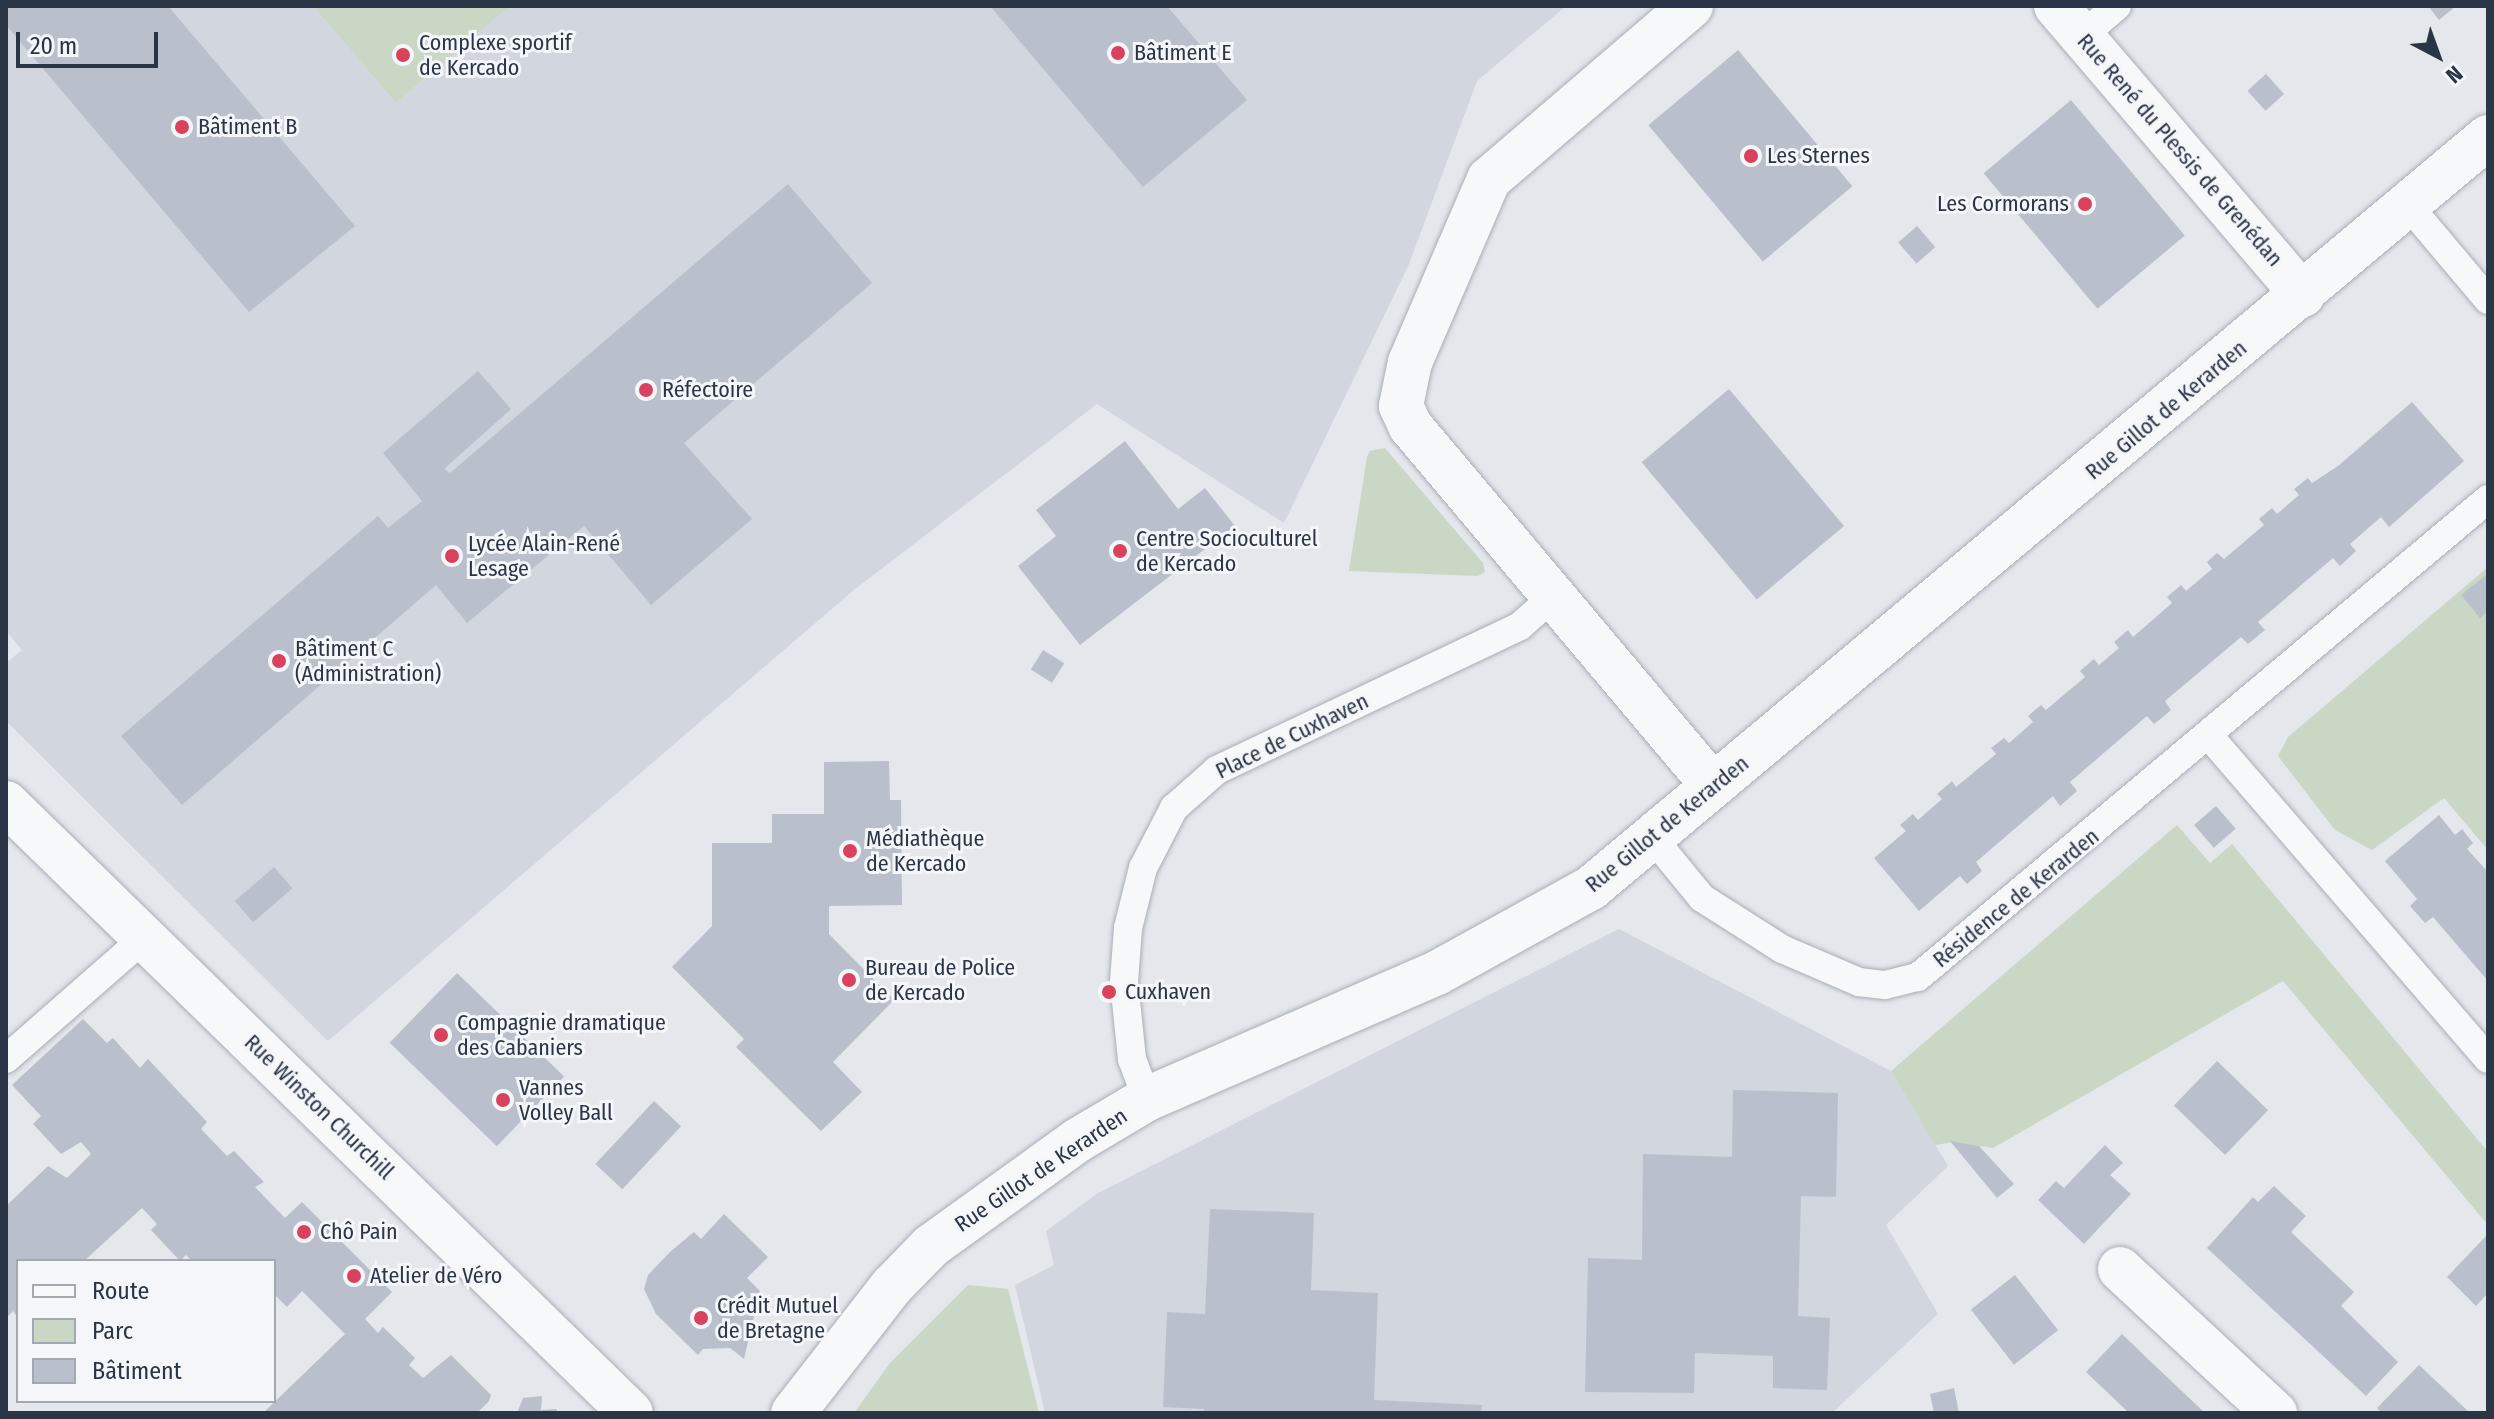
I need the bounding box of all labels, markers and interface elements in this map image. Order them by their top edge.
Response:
scale bar [20,16,162,66]
north arrow [2398,16,2478,96]
street label: Rue René du Plessis de Grenédan [2072,28,2288,272]
place label: Complexe sportif de Kercado [419,29,572,80]
text: 20 m [30,32,77,60]
place label: Bâtiment E [1134,40,1232,66]
marker: Bâtiment E [1109,44,1127,62]
marker: Complexe sportif de Kercado [394,46,412,64]
text: N [2440,60,2468,89]
place label: Bâtiment B [198,114,297,140]
marker: Bâtiment B [173,118,191,136]
place label: Les Sternes [1767,143,1870,169]
marker: Les Sternes [1742,147,1760,165]
place label: Les Cormorans [1937,191,2069,217]
marker: Les Cormorans [2076,195,2094,213]
street label: Rue Gillot de Kerarden [2080,335,2252,485]
place label: Réfectoire [662,377,753,403]
marker: Réfectoire [637,381,655,399]
place label: Centre Socioculturel de Kercado [1136,525,1317,576]
place label: Lycée Alain-René Lesage [468,530,620,582]
marker: Centre Socioculturel de Kercado [1111,542,1129,560]
marker: Lycée Alain-René Lesage [443,547,461,565]
place label: Bâtiment C (Administration) [295,635,441,686]
marker: Bâtiment C (Administration) [270,652,288,670]
street label: Place de Cuxhaven [1211,688,1373,784]
street label: Rue Gillot de Kerarden [1580,750,1754,898]
street label: Résidence de Kerarden [1928,823,2104,973]
place label: Médiathèque de Kercado [866,825,984,876]
marker: Médiathèque de Kercado [841,842,859,860]
place label: Bureau de Police de Kercado [865,954,1015,1006]
marker: Bureau de Police de Kercado [840,971,858,989]
place label: Cuxhaven [1125,979,1211,1005]
marker: Cuxhaven [1100,983,1118,1001]
place label: Compagnie dramatique des Cabaniers [457,1009,666,1060]
marker: Compagnie dramatique des Cabaniers [432,1026,450,1044]
street label: Rue Winston Churchill [239,1029,399,1185]
place label: Vannes Volley Ball [519,1074,613,1126]
marker: Vannes Volley Ball [494,1091,512,1109]
street label: Rue Gillot de Kerarden [950,1103,1132,1237]
place label: Chô Pain [320,1219,398,1245]
marker: Chô Pain [295,1223,313,1241]
legend [16,1259,276,1403]
place label: Atelier de Véro [370,1263,502,1289]
marker: Atelier de Véro [345,1267,363,1285]
text: Route [92,1277,149,1305]
place label: Crédit Mutuel de Bretagne [717,1292,838,1344]
marker: Crédit Mutuel de Bretagne [692,1309,710,1327]
text: Parc [92,1317,133,1345]
text: Bâtiment [92,1357,182,1385]

